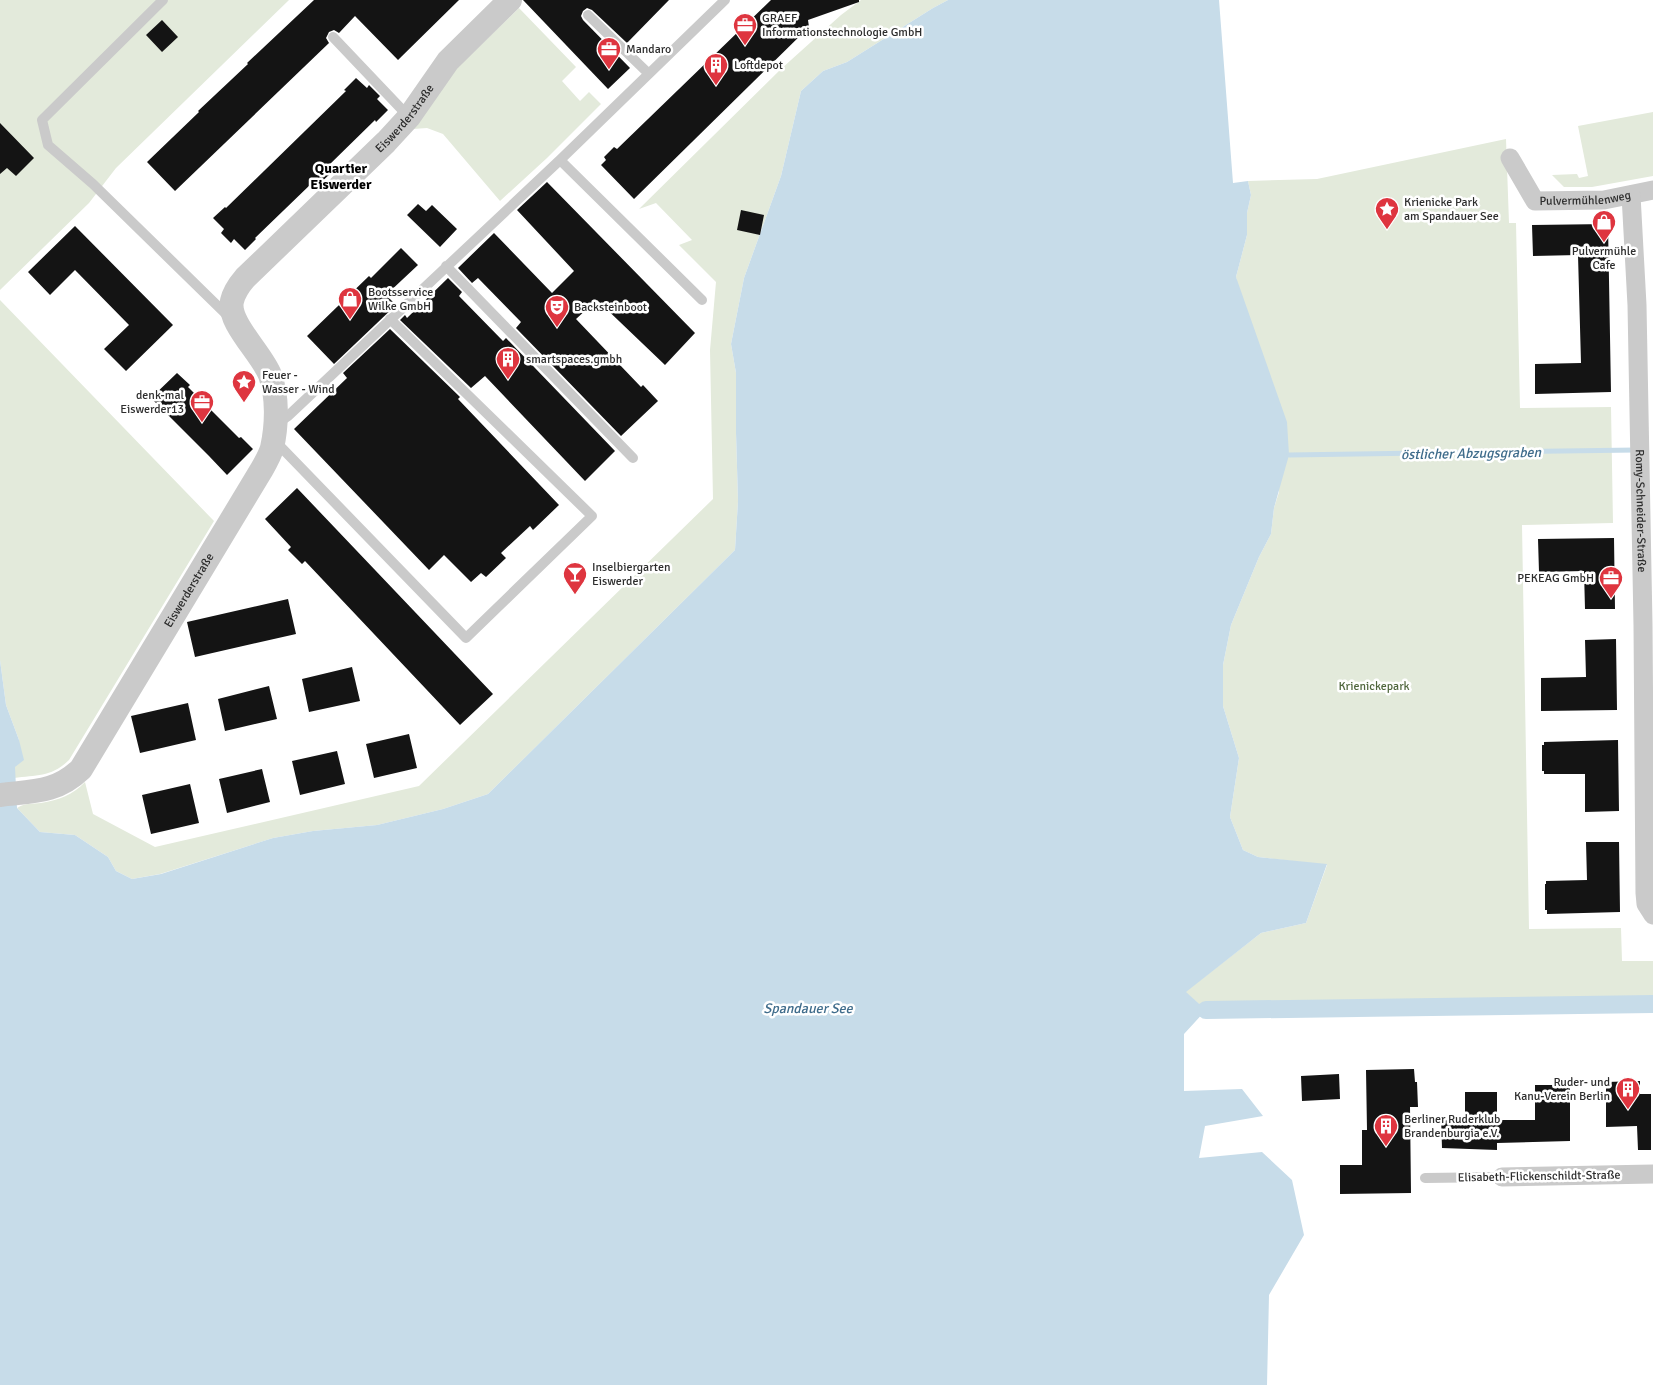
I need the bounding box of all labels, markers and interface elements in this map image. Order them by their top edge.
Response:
place label: GRAEF Informationstechnologie GmbH [762,11,922,40]
office icon: GRAEF Informationstechnologie GmbH [732,12,758,46]
office icon: Mandaro [596,36,622,70]
place label: Mandaro [626,42,671,57]
building icon: Loftdepot [703,52,729,86]
place label: Loftdepot [734,58,783,73]
street label: Eiswerderstraße [372,82,437,156]
district label: Quartier Eiswerder [310,160,372,193]
street label: Pulvermühlenweg [1539,188,1632,209]
place label: Krienicke Park am Spandauer See [1404,195,1499,224]
place icon: Krienicke Park am Spandauer See [1374,196,1400,230]
shop icon: Pulvermühle Cafe [1591,209,1617,243]
place label: Pulvermühle Cafe [1572,244,1636,273]
place label: Bootsservice Wilke GmbH [368,285,433,314]
shop icon: Bootsservice Wilke GmbH [337,286,363,320]
theatre icon: Backsteinboot [544,294,570,328]
place label: Backsteinboot [574,300,647,315]
building icon: smartspaces.gmbh [495,346,521,380]
place label: smartspaces.gmbh [526,352,622,367]
place label: Feuer - Wasser - Wind [262,368,335,397]
place icon: Feuer - Wasser - Wind [231,369,257,403]
place label: denk-mal Eiswerder13 [120,388,184,417]
office icon: denk-mal Eiswerder13 [189,389,215,423]
water label: östlicher Abzugsgraben [1401,444,1542,463]
street label: Romy-Schneider-Straße [1632,449,1649,572]
street label: Eiswerderstraße [161,550,218,630]
place label: Inselbiergarten Eiswerder [592,560,670,589]
bar icon: Inselbiergarten Eiswerder [562,561,588,595]
office icon: PEKEAG GmbH [1598,565,1624,599]
place label: PEKEAG GmbH [1517,571,1594,586]
park label: Krienickepark [1338,679,1410,694]
water label: Spandauer See [763,1000,854,1017]
place label: Ruder- und Kanu-Verein Berlin [1514,1075,1610,1104]
building icon: Ruder- und Kanu-Verein Berlin [1615,1076,1641,1110]
place label: Berliner Ruderklub Brandenburgia e.V. [1404,1112,1500,1141]
building icon: Berliner Ruderklub Brandenburgia e.V. [1373,1113,1399,1147]
street label: Elisabeth-Flickenschildt-Straße [1457,1168,1621,1185]

